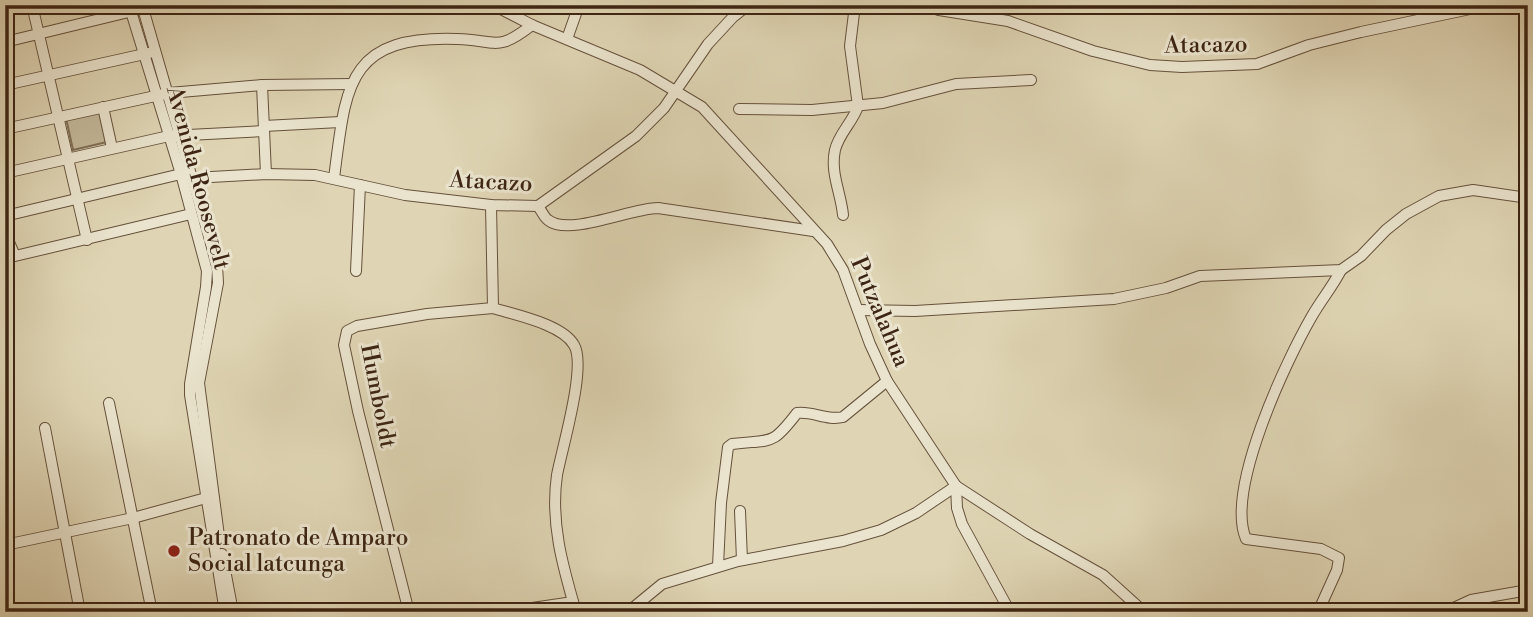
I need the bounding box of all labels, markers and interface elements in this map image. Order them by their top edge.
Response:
street label: Atacazo [1163,30,1248,60]
street label: Avenida Roosevelt [160,82,236,273]
street label: Atacazo [448,166,533,198]
street label: Putzalahua [844,253,916,372]
street label: Humboldt [354,341,402,451]
place label: Patronato de Amparo Social latcunga [188,524,409,578]
marker: Patronato de Amparo Social latcunga [166,543,182,559]

